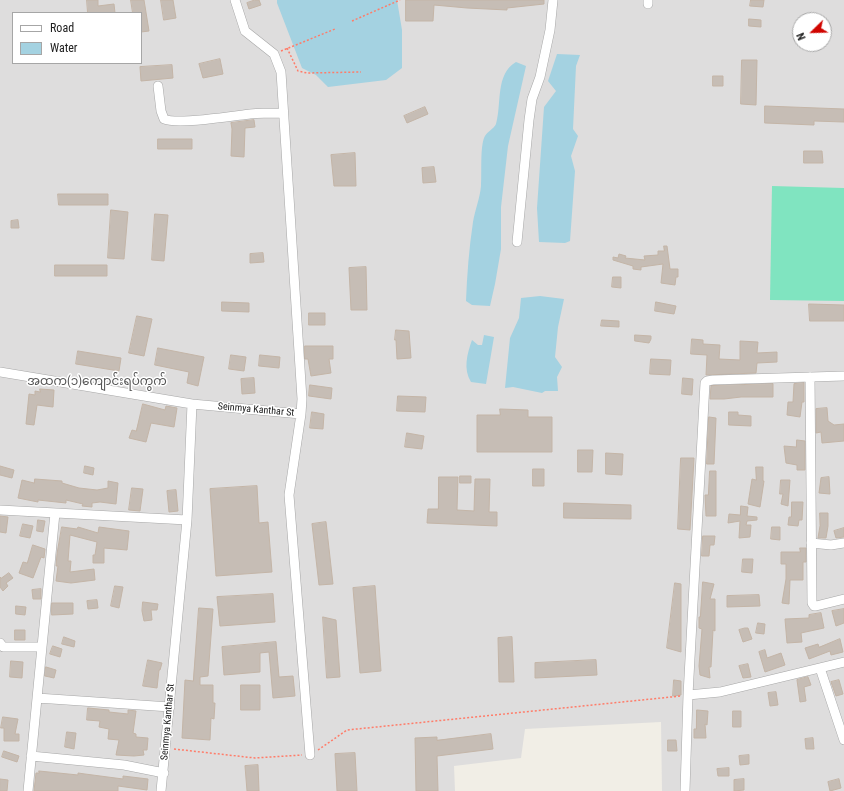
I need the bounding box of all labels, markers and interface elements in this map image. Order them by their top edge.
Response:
legend [12,12,142,64]
north arrow [792,12,832,52]
text: Road [50,21,74,35]
text: N [794,31,809,42]
text: Water [50,41,78,55]
district label: အထက(၁)ကျောင်းရပ်ကွက် [27,375,167,389]
street label: Seinmya Kanthar St [217,401,295,419]
street label: Seinmya Kanthar St [159,683,177,761]

